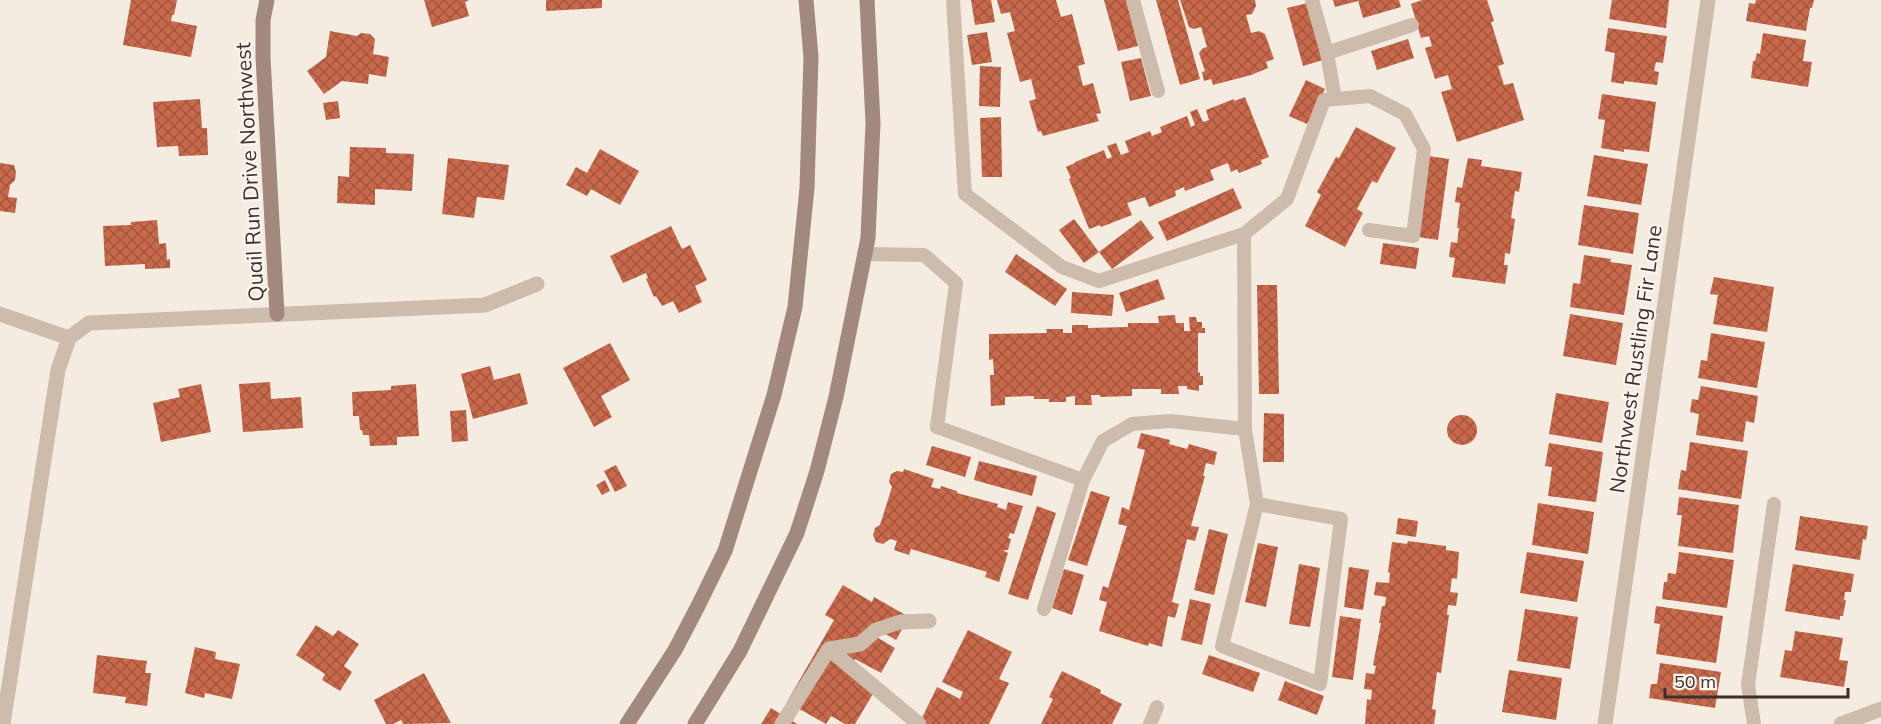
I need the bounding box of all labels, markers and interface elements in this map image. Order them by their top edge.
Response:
street label: Quail Run Drive Northwest [229,42,269,302]
street label: Northwest Rustling Fir Lane [1603,223,1667,495]
scale bar [1665,661,1848,699]
text: 50 m [1674,670,1716,693]

